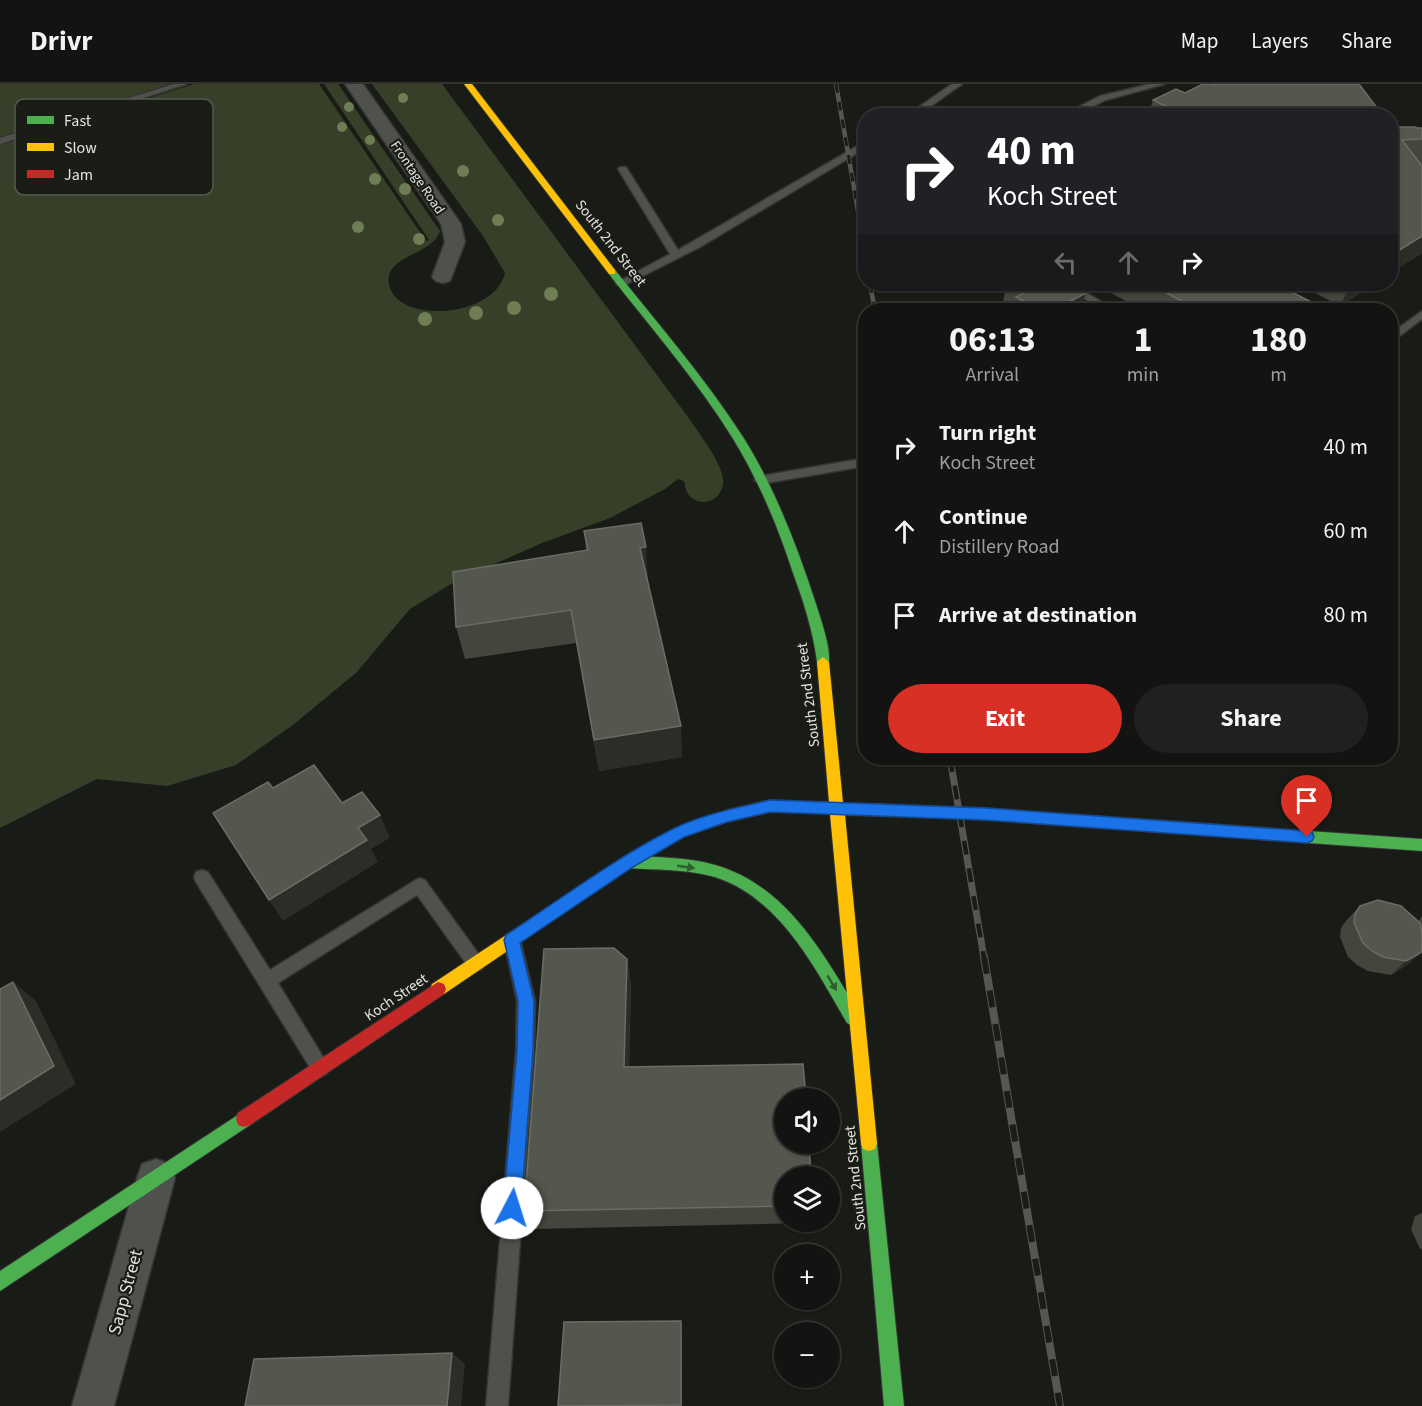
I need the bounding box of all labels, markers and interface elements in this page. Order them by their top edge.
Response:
text: Drivr [30,21,92,61]
text: Map [1181,26,1218,56]
text: Layers [1251,26,1308,56]
text: Share [1341,26,1392,56]
legend [15,99,213,195]
text: Fast [64,110,92,132]
text: 40 m [987,121,1076,181]
icon: right [888,132,966,210]
text: Slow [64,137,97,159]
street label: Frontage Road [385,137,449,218]
text: Jam [64,164,93,186]
text: Koch Street [987,177,1117,216]
street label: South 2nd Street [570,195,651,291]
icon: left [1049,246,1082,279]
icon: ahead [1112,246,1145,279]
icon: right [1175,246,1208,279]
text: 06:13 [949,314,1036,365]
text: 1 [1133,314,1152,365]
text: 180 [1250,314,1307,365]
text: Arrival [965,361,1019,389]
text: min [1127,361,1159,389]
text: m [1270,361,1287,389]
text: Turn right [939,417,1036,449]
icon: right [888,431,921,464]
text: 40 m [1323,431,1368,463]
text: Koch Street [939,449,1035,477]
text: Continue [939,501,1028,533]
icon: ahead [888,515,921,548]
text: 60 m [1323,515,1368,547]
text: Distillery Road [939,533,1060,561]
icon: arrive [888,599,921,632]
text: Arrive at destination [939,599,1137,631]
text: 80 m [1323,599,1368,631]
street label: South 2nd Street [792,641,825,748]
button: Exit [888,684,1122,753]
button: Share [1134,684,1368,753]
pin [1281,775,1332,837]
icon: arrive [1290,784,1323,817]
one-way arrow [677,863,696,872]
street label: Koch Street [360,968,432,1026]
one-way arrow [826,975,837,991]
map controls [774,1088,840,1388]
button: sound [774,1088,840,1154]
street label: South 2nd Street [840,1125,871,1231]
button: layers [774,1166,840,1232]
position arrow [480,1176,544,1240]
button: + [774,1244,840,1310]
street label: Sapp Street [102,1247,149,1338]
button: − [774,1322,840,1388]

